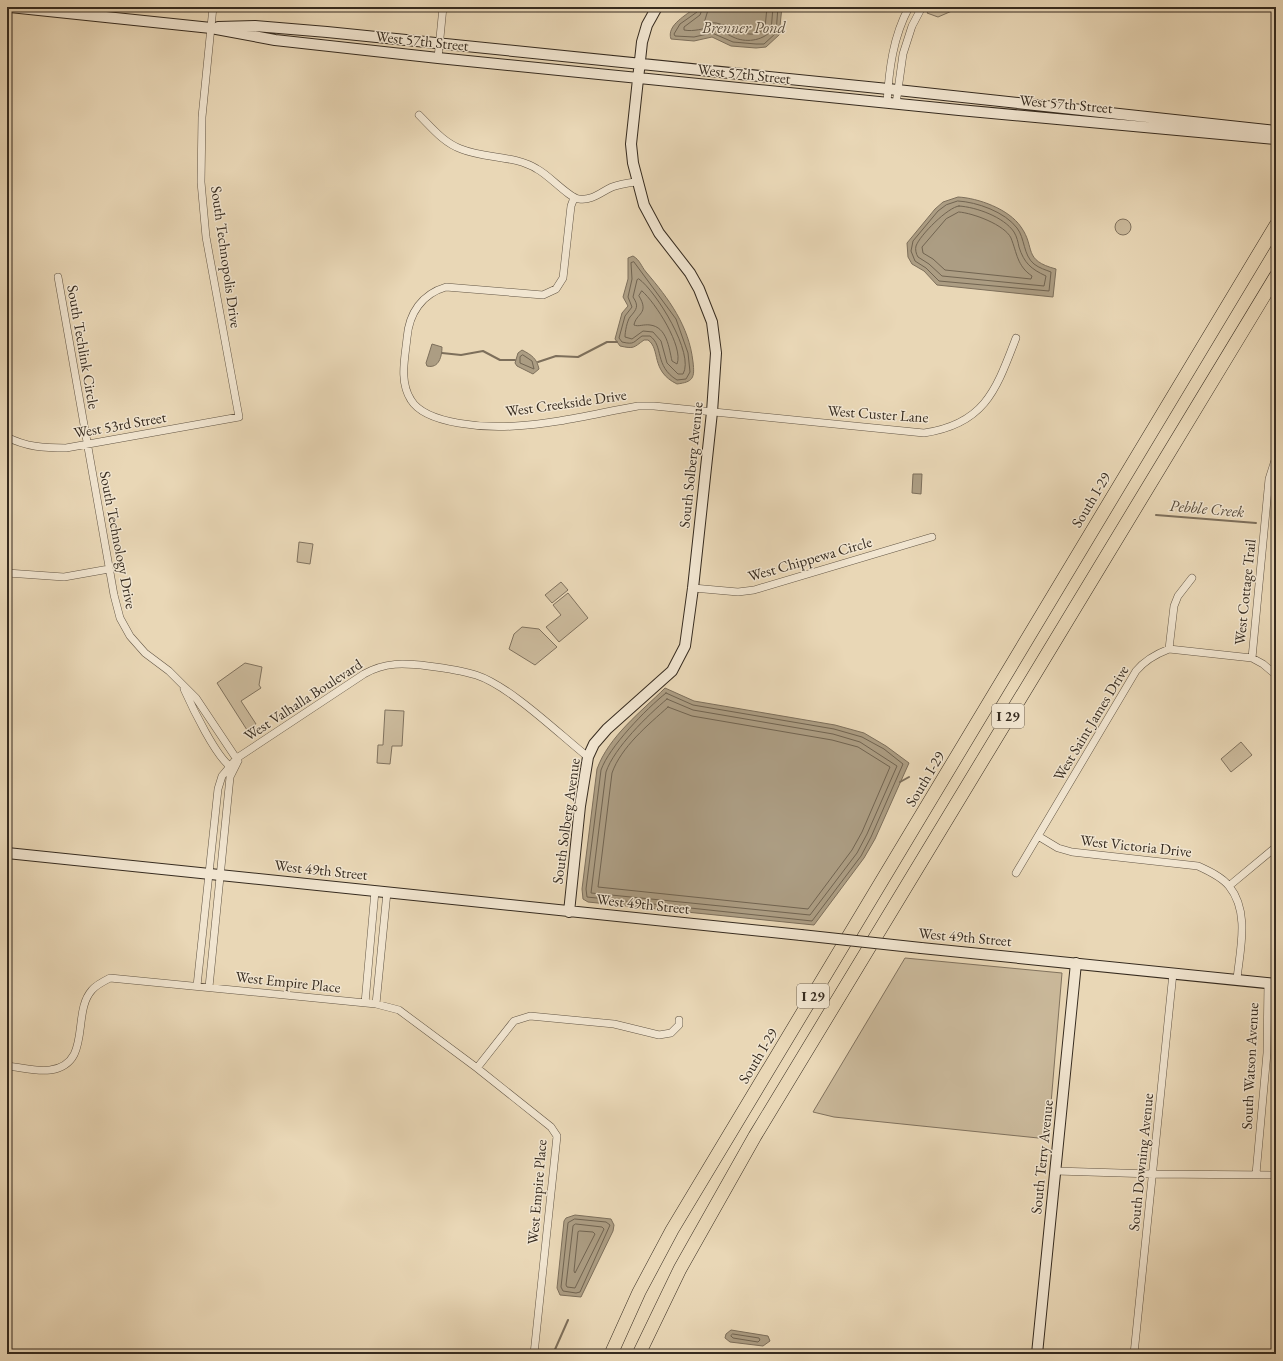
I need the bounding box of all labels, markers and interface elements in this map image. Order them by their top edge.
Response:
water label: Brenner Pond [701,17,787,38]
street label: West 57th Street [375,26,470,55]
street label: West 57th Street [697,59,792,88]
street label: West 57th Street [1019,90,1114,117]
street label: South Technopolis Drive [207,185,246,329]
street label: South Techlink Circle [63,283,104,411]
street label: West Creekside Drive [504,385,628,420]
street label: West Custer Lane [827,400,929,427]
street label: South Solberg Avenue [674,401,707,529]
street label: West 53rd Street [72,407,168,442]
street label: South Technology Drive [96,469,141,611]
street label: South I-29 [1067,469,1115,531]
water label: Pebble Creek [1169,495,1246,522]
street label: West Chippewa Circle [746,532,874,585]
street label: West Cottage Trail [1229,538,1260,646]
street label: West Valhalla Boulevard [240,654,366,745]
street label: West Saint James Drive [1049,661,1133,784]
road number: I 29 [992,704,1024,728]
street label: South I-29 [901,748,949,810]
street label: South Solberg Avenue [547,757,584,885]
street label: West Victoria Drive [1079,830,1193,861]
street label: West 49th Street [274,855,369,884]
street label: West 49th Street [596,889,691,918]
street label: West 49th Street [918,923,1013,950]
street label: West Empire Place [235,967,342,996]
road number: I 29 [797,984,829,1008]
street label: South Watson Avenue [1237,1002,1262,1130]
street label: South I-29 [734,1025,782,1087]
street label: South Downing Avenue [1124,1092,1157,1232]
street label: South Terry Avenue [1026,1099,1057,1215]
street label: West Empire Place [522,1138,551,1245]

